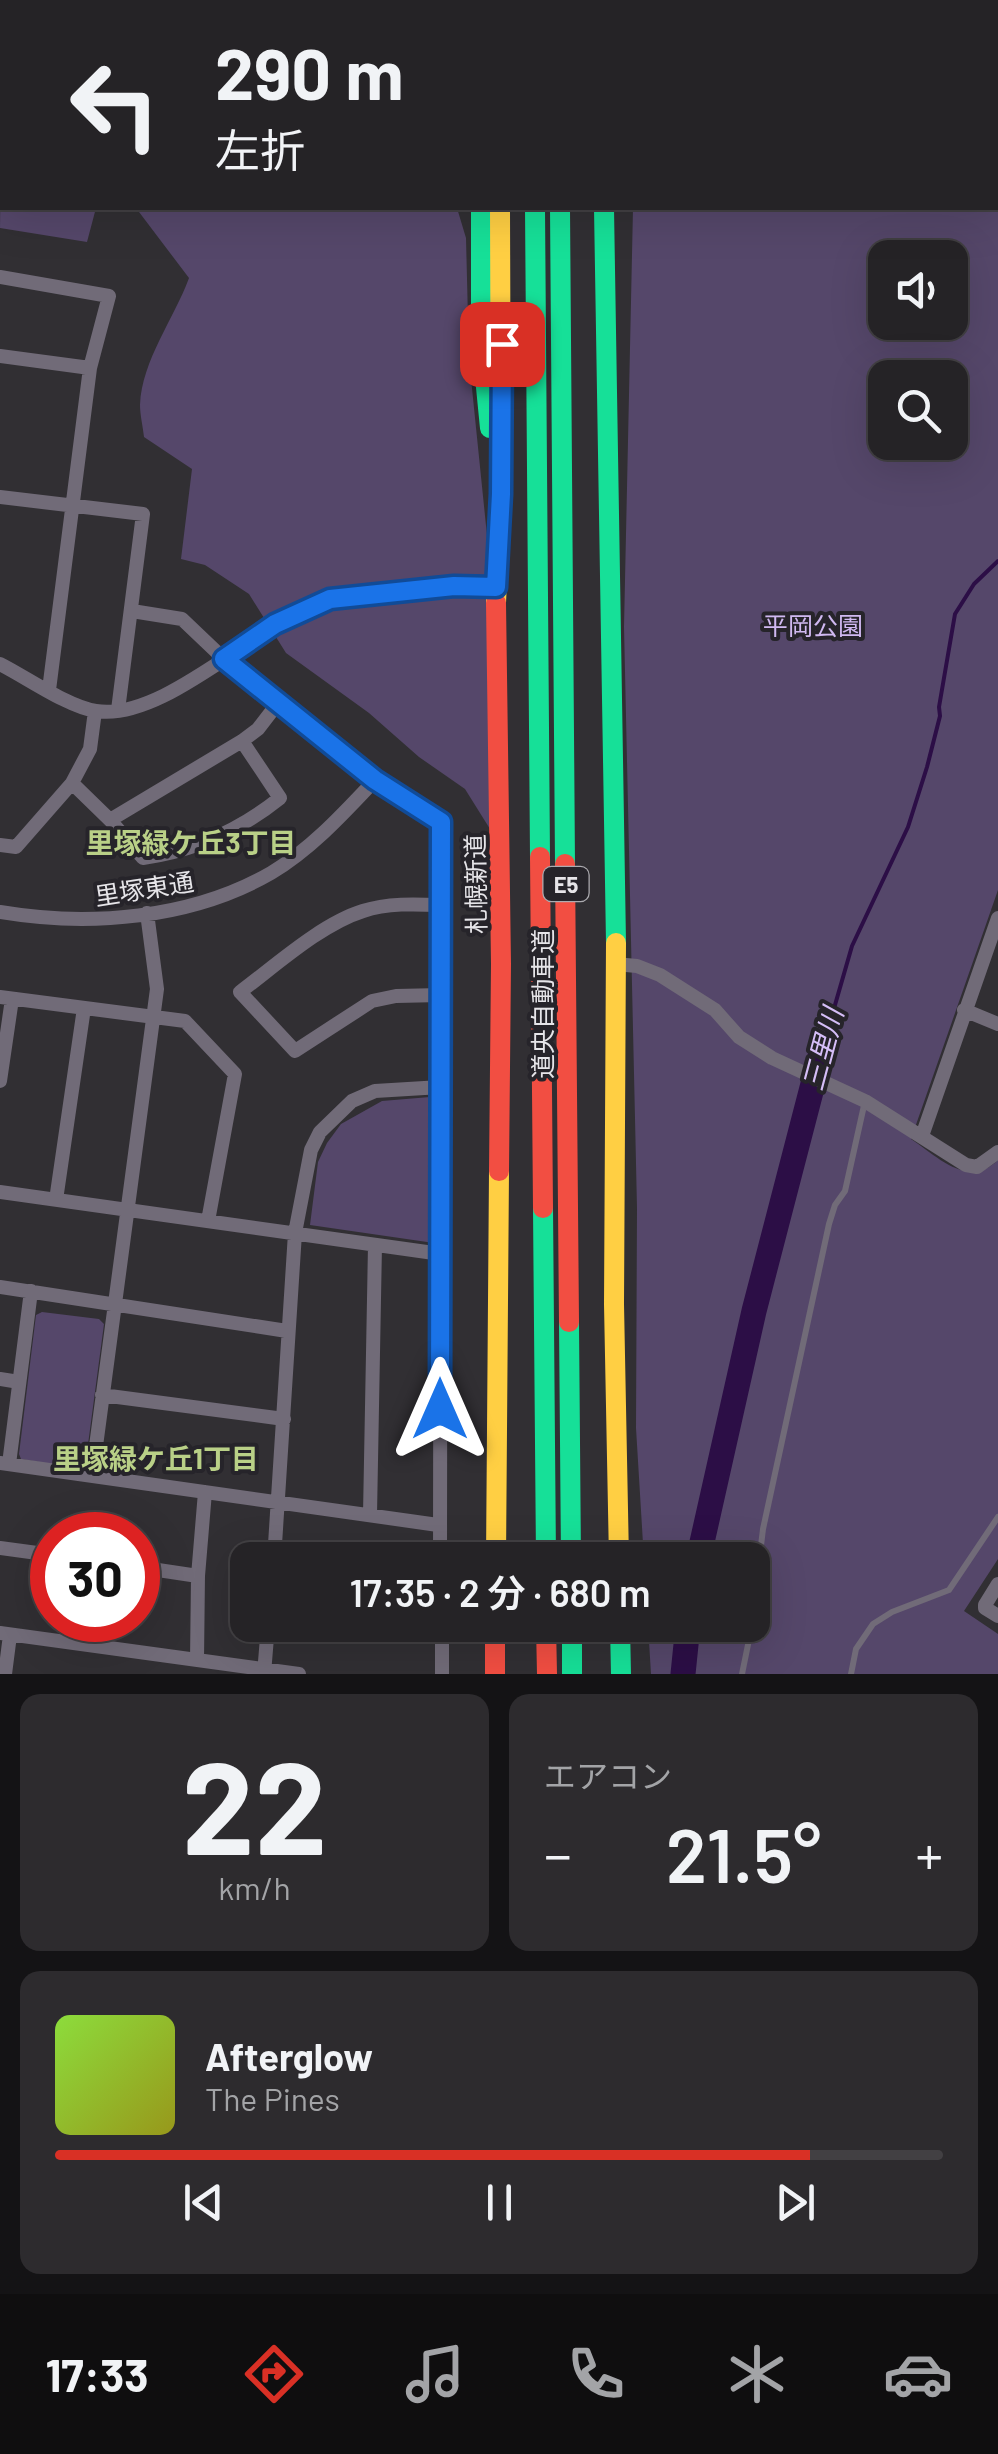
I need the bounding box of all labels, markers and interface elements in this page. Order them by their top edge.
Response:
text: 290 m [215,30,404,114]
icon: left [50,40,180,170]
text: 左折 [215,122,305,176]
map controls [868,240,968,460]
button: sound [868,240,968,340]
pin [460,302,545,387]
icon: arrive [475,317,530,372]
button: search [868,360,968,460]
park label: 平岡公園 [763,610,863,640]
district label: 里塚緑ケ丘3丁目 [85,825,297,859]
street label: 札幌新道 [459,834,491,934]
street label: 里塚東通 [92,865,196,911]
road number: E5 [544,867,588,901]
street label: 道央自動車道 [527,929,557,1079]
water label: 三里川 [795,1001,850,1094]
position arrow [388,1357,492,1461]
district label: 里塚緑ケ丘1丁目 [53,1441,259,1475]
speed limit sign: 30 [30,1512,160,1642]
text: 17:35 · 2 分 · 680 m [350,1569,650,1615]
text: 22 [182,1725,327,1881]
text: エアコン [544,1756,672,1794]
text: 21.5° [666,1808,821,1898]
text: − [544,1820,572,1886]
text: + [915,1820,943,1886]
text: km/h [218,1868,291,1906]
text: Afterglow [205,2033,373,2079]
text: The Pines [205,2079,340,2117]
icon: previous [176,2175,231,2230]
icon: pause [472,2175,527,2230]
icon: next [768,2175,823,2230]
icon: directions [239,2339,309,2409]
icon: music [400,2339,470,2409]
icon: phone [561,2339,631,2409]
icon: climate [722,2339,792,2409]
icon: car [883,2339,953,2409]
text: 17:33 [45,2347,149,2401]

